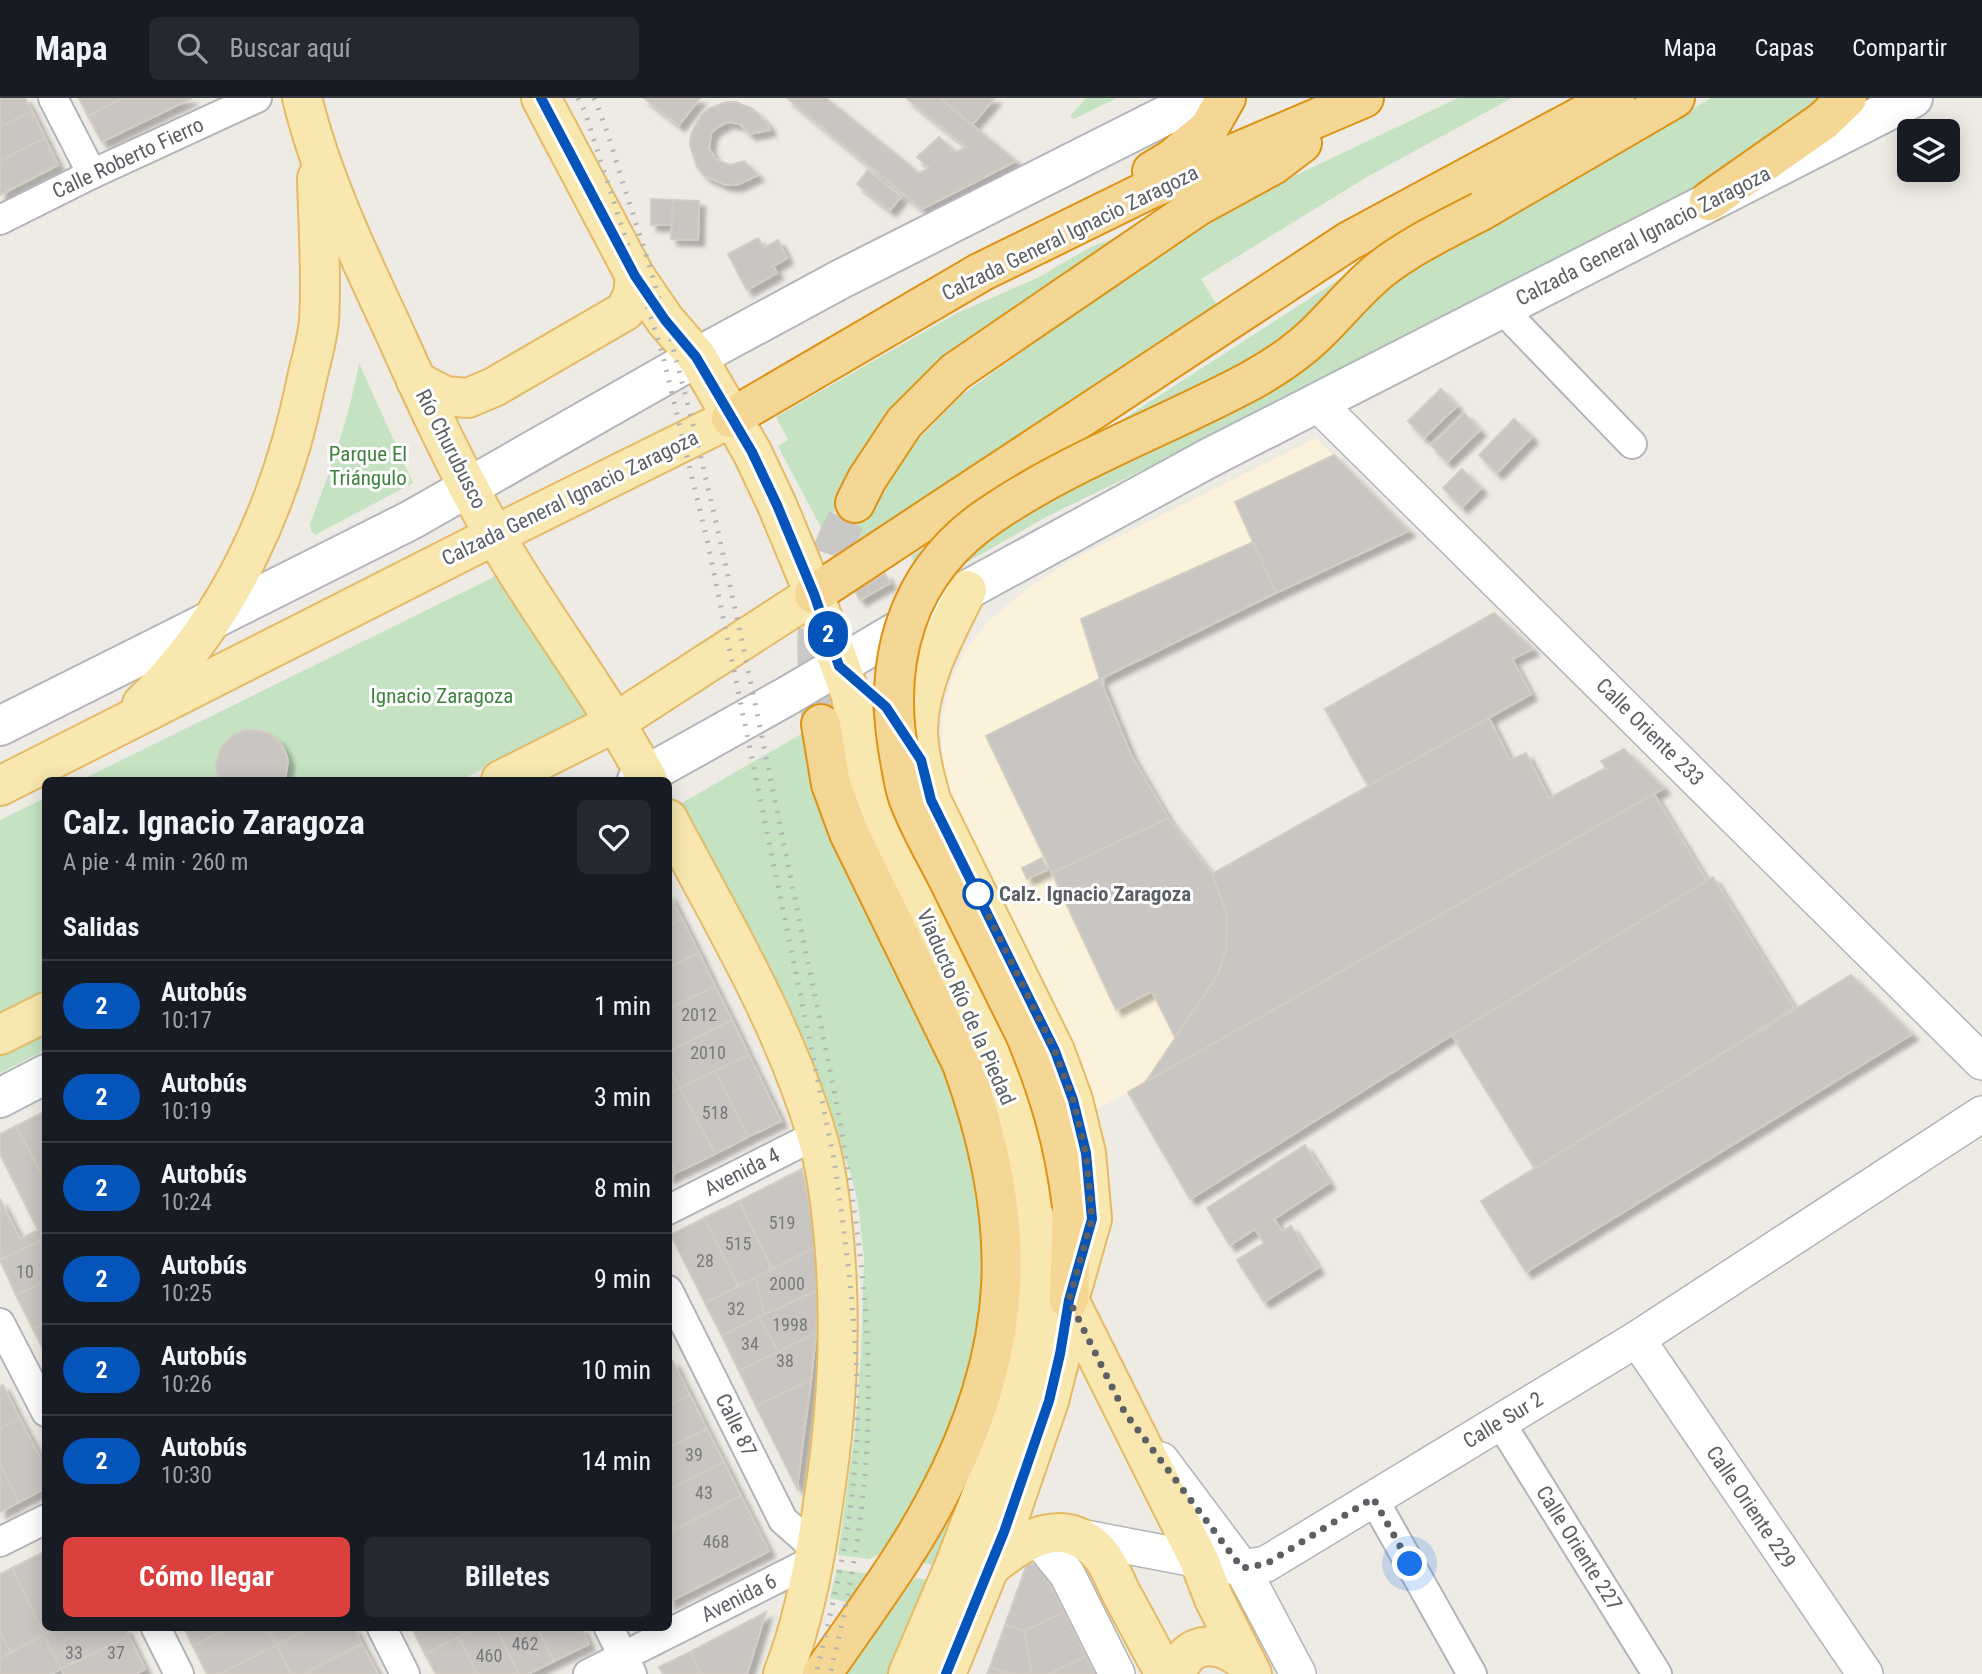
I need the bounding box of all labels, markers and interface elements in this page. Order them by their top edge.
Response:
search box [149,17,639,80]
text: Mapa [35,29,107,68]
icon: search [173,29,211,67]
text: Buscar aquí [229,33,351,63]
text: Mapa [1664,34,1717,62]
text: Capas [1755,34,1814,62]
text: Compartir [1852,34,1947,62]
street label: Calle Roberto Fierro [48,112,208,204]
map controls [1897,119,1960,182]
button: layers [1897,119,1960,182]
street label: Calzada General Ignacio Zaragoza [938,160,1202,306]
street label: Calzada General Ignacio Zaragoza [1512,161,1774,311]
street label: Río Churubusco [411,385,491,513]
street label: Calzada General Ignacio Zaragoza [438,425,702,571]
park label: Parque El Triángulo [329,442,407,490]
line badge: 2 [805,611,851,657]
text: 2 [822,620,834,648]
street label: Calle Oriente 233 [1591,673,1709,791]
park label: Ignacio Zaragoza [371,684,513,708]
button: heart [577,800,651,874]
text: Calz. Ignacio Zaragoza [63,803,365,842]
text: A pie · 4 min · 260 m [63,849,248,876]
marker: Calz. Ignacio Zaragoza [963,879,993,909]
place label: Calz. Ignacio Zaragoza [999,882,1191,906]
street label: Viaducto Río de la Piedad [912,905,1020,1109]
text: Salidas [63,912,139,942]
text: Autobús [161,977,247,1007]
text: 1 min [594,991,651,1021]
text: 2 [95,992,108,1020]
house number: 2012 [681,1004,717,1025]
text: 10:17 [161,1007,212,1034]
house number: 2010 [690,1042,726,1063]
text: Autobús [161,1068,247,1098]
text: 3 min [594,1082,651,1112]
text: 2 [95,1083,108,1111]
text: 10:19 [161,1098,212,1125]
house number: 518 [702,1102,728,1123]
street label: Avenida 4 [700,1143,784,1201]
text: Autobús [161,1159,247,1189]
text: 8 min [594,1173,651,1203]
text: 2 [95,1174,108,1202]
text: 10:24 [161,1189,212,1216]
house number: 519 [769,1212,795,1233]
house number: 515 [725,1233,751,1254]
text: Autobús [161,1250,247,1280]
house number: 28 [696,1250,714,1271]
house number: 10 [16,1261,34,1282]
text: 9 min [594,1264,651,1294]
text: 2 [95,1265,108,1293]
house number: 2000 [769,1273,805,1294]
text: 10:25 [161,1280,212,1307]
house number: 32 [727,1298,745,1319]
house number: 1998 [772,1314,808,1335]
house number: 34 [741,1333,759,1354]
text: Autobús [161,1341,247,1371]
house number: 38 [776,1350,794,1371]
text: 10 min [581,1355,651,1385]
text: 2 [95,1356,108,1384]
text: 10:26 [161,1371,212,1398]
street label: Calle Sur 2 [1459,1387,1547,1453]
street label: Calle 87 [711,1390,761,1460]
text: Autobús [161,1432,247,1462]
street label: Calle Oriente 229 [1701,1441,1801,1573]
house number: 39 [685,1444,703,1465]
text: 14 min [581,1446,651,1476]
text: 2 [95,1447,108,1475]
text: 10:30 [161,1462,212,1489]
street label: Calle Oriente 227 [1531,1481,1627,1615]
house number: 43 [695,1482,713,1503]
house number: 468 [703,1531,729,1552]
button: Cómo llegar [63,1537,350,1617]
button: Billetes [364,1537,651,1617]
your location [1392,1546,1427,1581]
street label: Avenida 6 [697,1569,781,1627]
house number: 462 [512,1633,538,1654]
house number: 33 [65,1642,83,1663]
house number: 37 [107,1642,125,1663]
house number: 460 [476,1645,502,1666]

